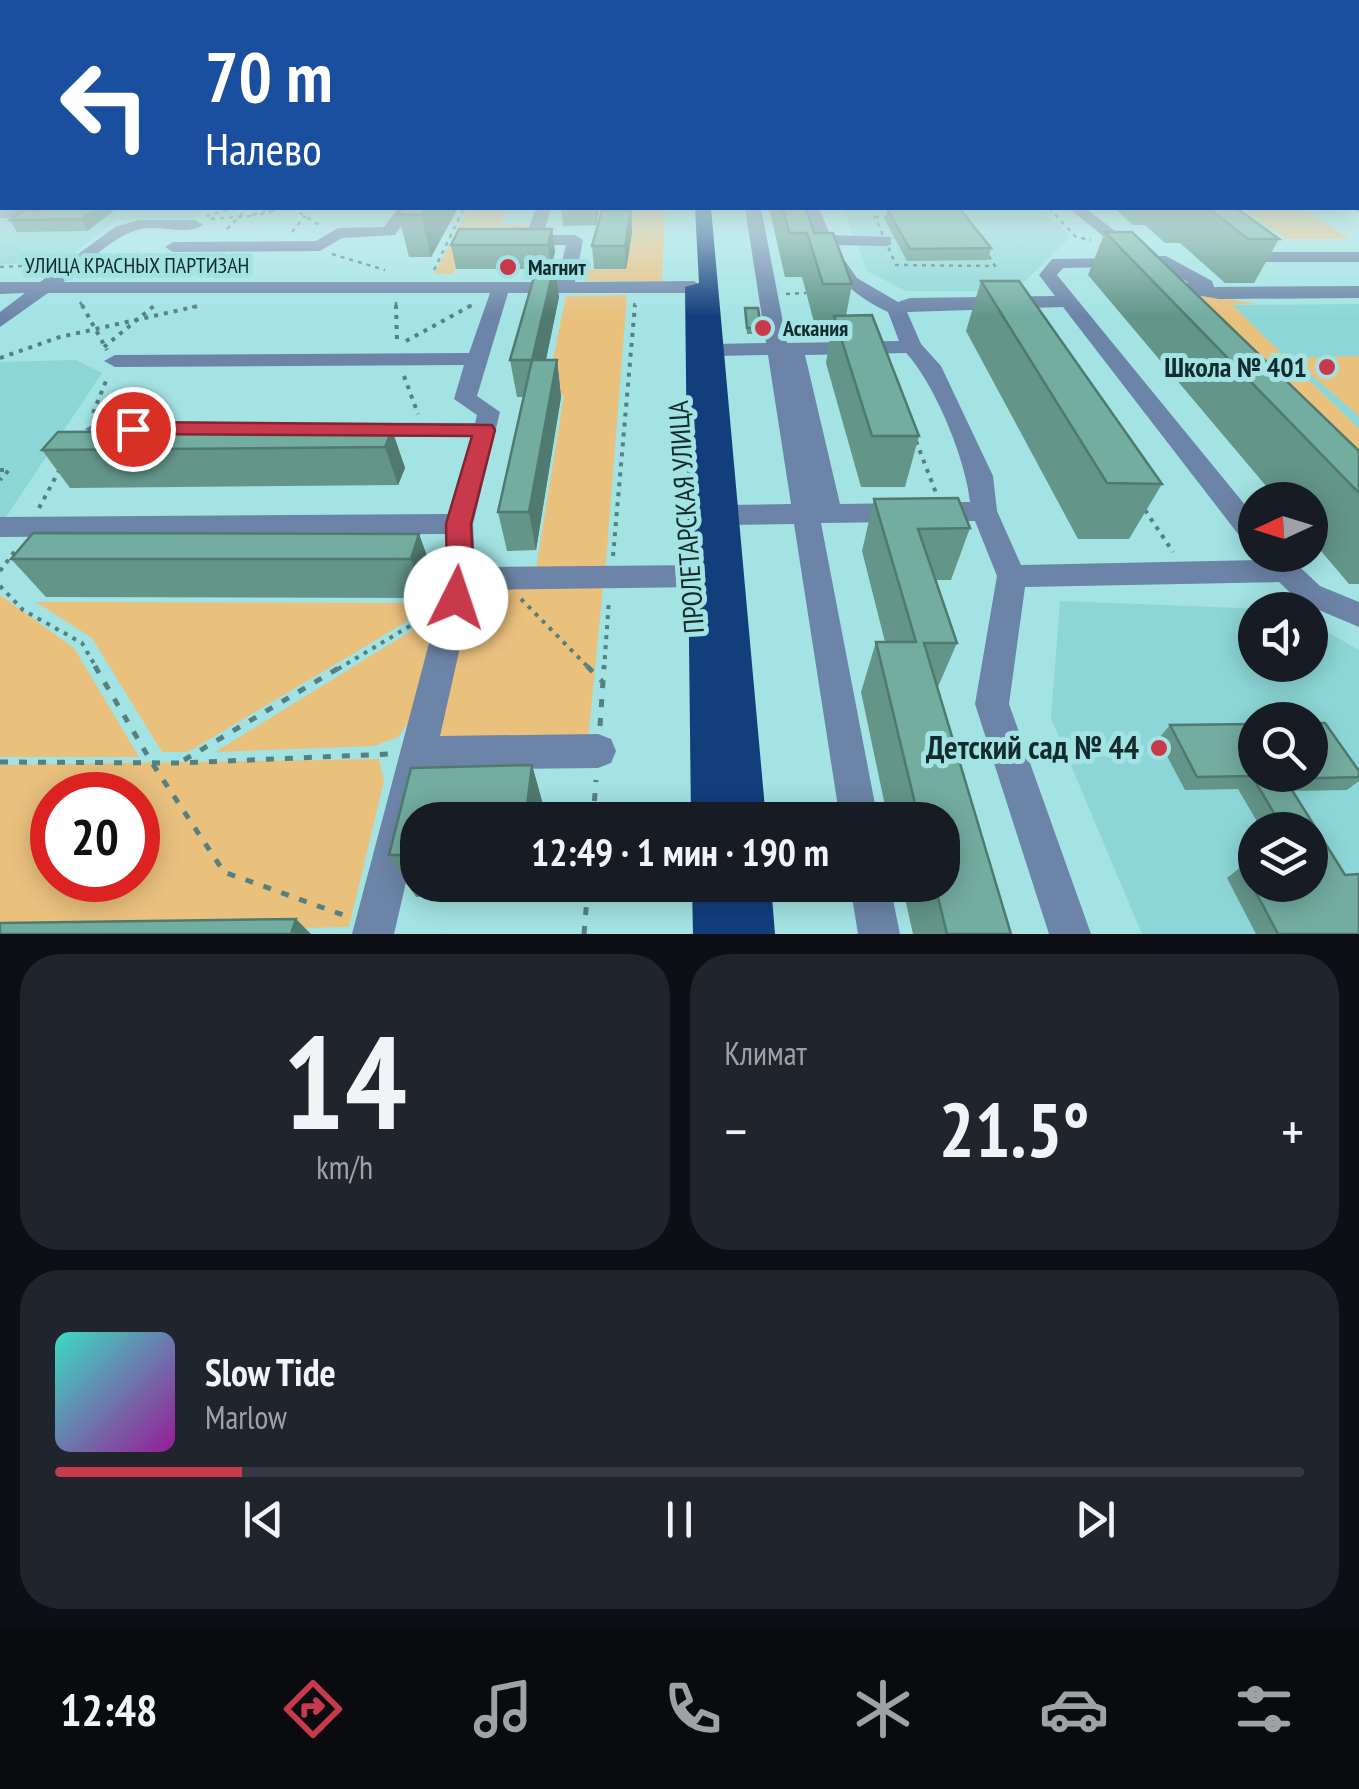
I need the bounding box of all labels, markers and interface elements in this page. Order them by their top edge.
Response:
text: 70 m [205,31,333,121]
icon: left [40,40,170,170]
text: Налево [205,119,322,177]
street label: УЛИЦА КРАСНЫХ ПАРТИЗАН [25,251,249,279]
place label: Магнит [528,253,586,281]
marker: Магнит [497,256,519,278]
place label: Аскания [782,314,848,342]
marker: Аскания [752,317,774,339]
place label: Школа № 401 [1164,348,1307,385]
marker: Школа № 401 [1316,356,1338,378]
pin [91,387,176,472]
street label: ПРОЛЕТАРСКАЯ УЛИЦА [659,399,712,635]
icon: arrive [106,402,161,457]
north arrow [1238,482,1328,572]
map controls [1238,482,1328,902]
position arrow [404,546,508,650]
button: sound [1238,592,1328,682]
button: search [1238,702,1328,792]
place label: Детский сад № 44 [926,726,1139,768]
marker: Детский сад № 44 [1148,737,1170,759]
speed limit sign: 20 [30,772,160,902]
button: layers [1238,812,1328,902]
text: 12:49 · 1 мин · 190 m [531,827,829,876]
text: 14 [283,997,407,1165]
text: Климат [725,1032,807,1074]
text: 21.5° [939,1081,1090,1178]
text: − [725,1095,747,1166]
text: + [1281,1095,1304,1166]
text: km/h [316,1146,373,1188]
text: Slow Tide [205,1347,336,1396]
text: Marlow [205,1396,287,1438]
icon: previous [236,1492,291,1547]
icon: pause [652,1492,707,1547]
icon: next [1068,1492,1123,1547]
icon: directions [278,1674,348,1744]
icon: music [468,1674,538,1744]
icon: phone [658,1674,728,1744]
icon: climate [848,1674,918,1744]
icon: car [1039,1674,1109,1744]
icon: filters [1229,1674,1299,1744]
text: 12:48 [60,1680,157,1738]

